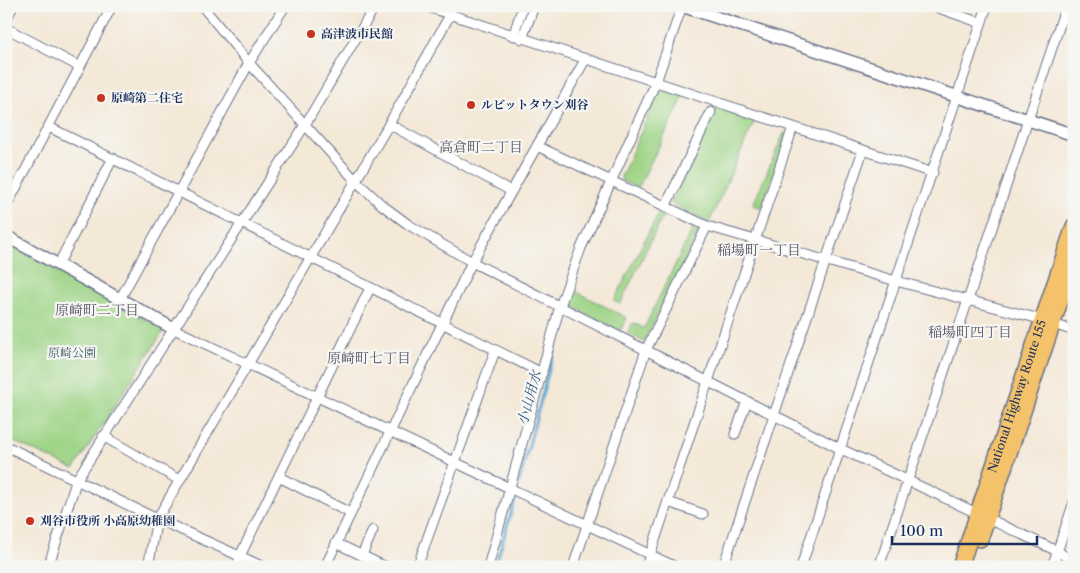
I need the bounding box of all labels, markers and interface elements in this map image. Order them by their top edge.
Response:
place label: 高津波市民館 [321,26,393,41]
marker: 高津波市民館 [305,28,317,40]
place label: 原崎第二住宅 [111,90,183,105]
marker: 原崎第二住宅 [95,92,107,104]
place label: ルビットタウン刈谷 [481,97,589,112]
marker: ルビットタウン刈谷 [465,99,477,111]
district label: 高倉町二丁目 [439,138,523,156]
district label: 稲場町一丁目 [717,241,801,259]
district label: 原崎町二丁目 [55,301,139,319]
street label: National Highway Route 155 [984,318,1049,474]
district label: 稲場町四丁目 [928,323,1012,341]
park label: 原崎公園 [48,345,96,360]
district label: 原崎町七丁目 [327,349,411,367]
water label: 小山用水 [513,367,545,427]
place label: 刈谷市役所 小高原幼稚園 [40,513,175,528]
scale bar [892,513,1038,545]
marker: 刈谷市役所 小高原幼稚園 [24,515,36,527]
text: 100 m [900,521,943,540]

